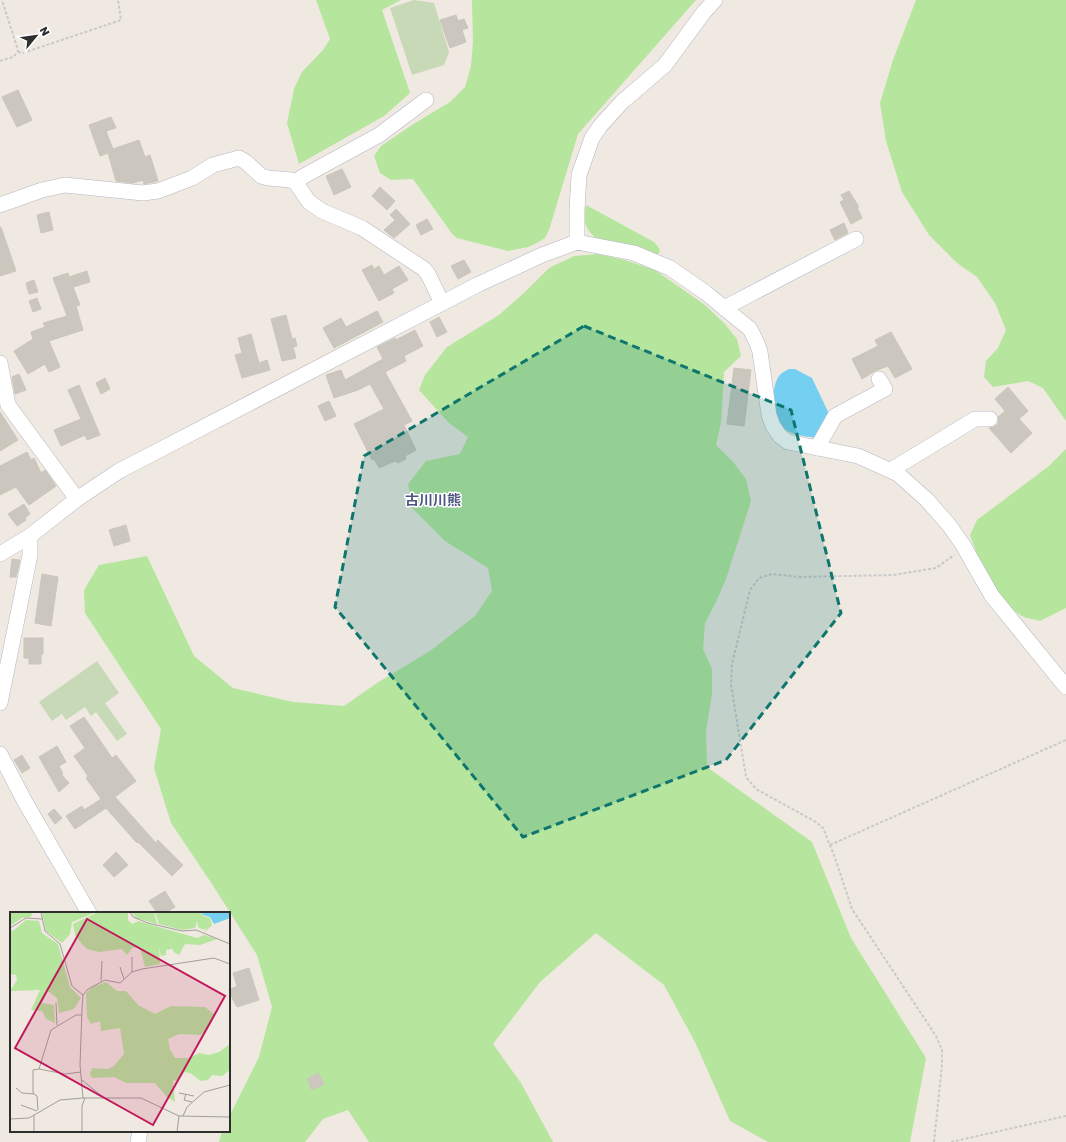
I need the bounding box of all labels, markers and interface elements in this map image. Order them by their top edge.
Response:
north arrow [16,16,56,56]
text: N [37,24,53,38]
district label: 古川川熊 [405,491,461,508]
inset map [10,912,230,1132]

